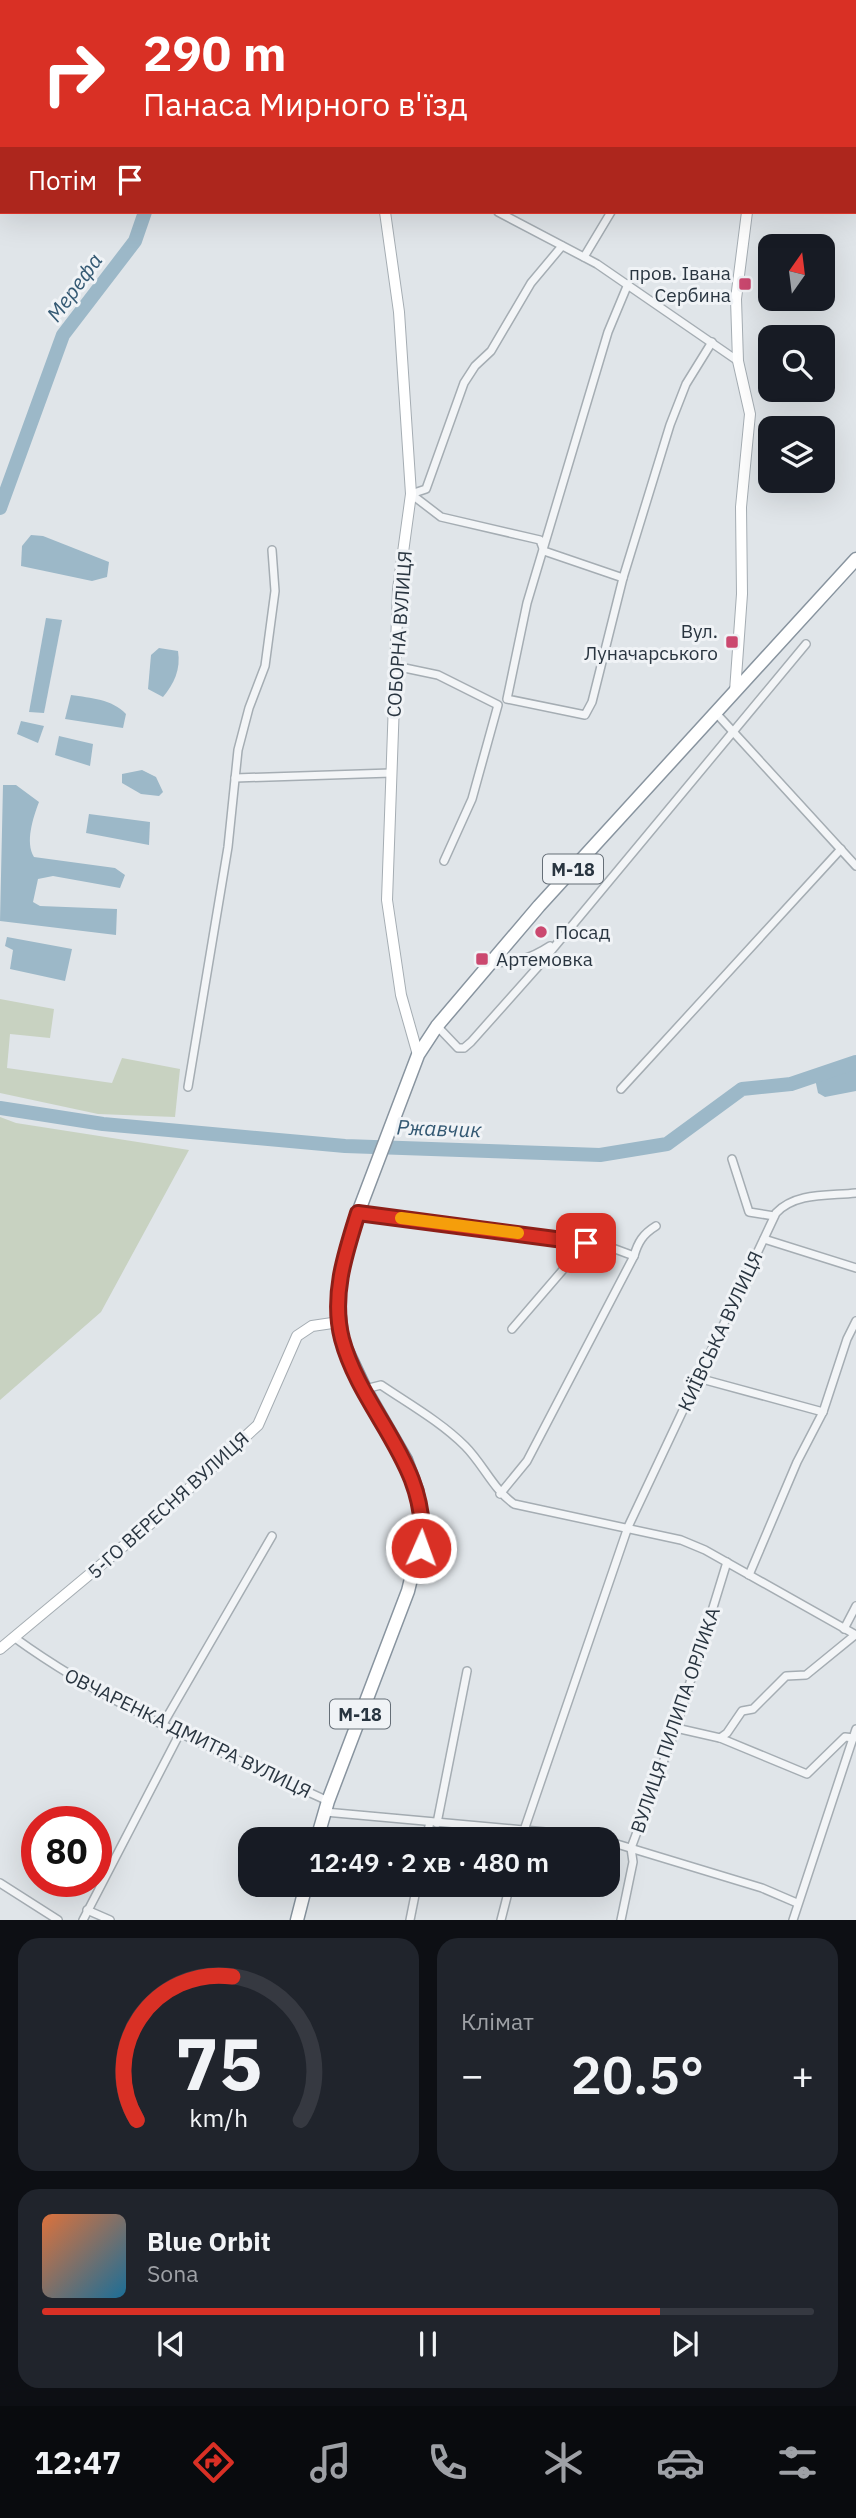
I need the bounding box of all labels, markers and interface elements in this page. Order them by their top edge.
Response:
text: 290 m [143,21,287,84]
icon: right [28,28,119,119]
text: Панаса Мирного в'їзд [143,83,468,125]
icon: arrive [111,161,149,199]
text: Потім [28,163,97,197]
north arrow [758,234,835,312]
map controls [758,234,835,493]
water label: Мерефа [40,247,108,327]
place label: пров. Івана Сербина [629,261,731,307]
marker: пров. Івана Сербина [737,276,753,292]
button: search [758,325,835,402]
button: layers [758,416,835,493]
street label: СОБОРНА ВУЛИЦЯ [381,550,417,718]
place label: Вул. Луначарського [584,619,718,665]
marker: Вул. Луначарського [724,634,740,650]
road number: М-18 [543,854,603,884]
place label: Посад [555,920,610,944]
marker: Посад [533,924,549,940]
place label: Артемовка [496,947,593,971]
marker: Артемовка [474,951,490,967]
water label: Ржавчик [396,1113,483,1144]
pin [556,1213,616,1273]
icon: arrive [567,1224,605,1262]
street label: КИЇВСЬКА ВУЛИЦЯ [672,1247,768,1415]
street label: 5-ГО ВЕРЕСНЯ ВУЛИЦЯ [82,1426,254,1584]
position arrow [384,1511,458,1585]
street label: ВУЛИЦЯ ПИЛИПА ОРЛИКА [625,1604,725,1836]
street label: ОВЧАРЕНКА ДМИТРА ВУЛИЦЯ [61,1663,315,1803]
road number: М-18 [330,1700,390,1728]
speed limit sign: 80 [21,1806,112,1897]
text: 12:49 · 2 хв · 480 m [309,1845,549,1879]
text: Клімат [461,2006,534,2036]
text: 75 [175,2016,262,2111]
text: 20.5° [571,2041,704,2108]
text: − [461,2050,484,2099]
text: + [791,2050,814,2099]
text: km/h [189,2101,248,2134]
text: Blue Orbit [147,2224,271,2258]
text: Sona [147,2258,199,2288]
icon: previous [152,2325,190,2363]
icon: pause [409,2325,447,2363]
icon: next [666,2325,704,2363]
icon: directions [189,2438,238,2487]
icon: music [306,2438,355,2487]
icon: phone [423,2438,472,2487]
icon: climate [539,2438,588,2487]
icon: car [656,2438,705,2487]
icon: filters [773,2438,822,2487]
text: 12:47 [34,2441,121,2483]

